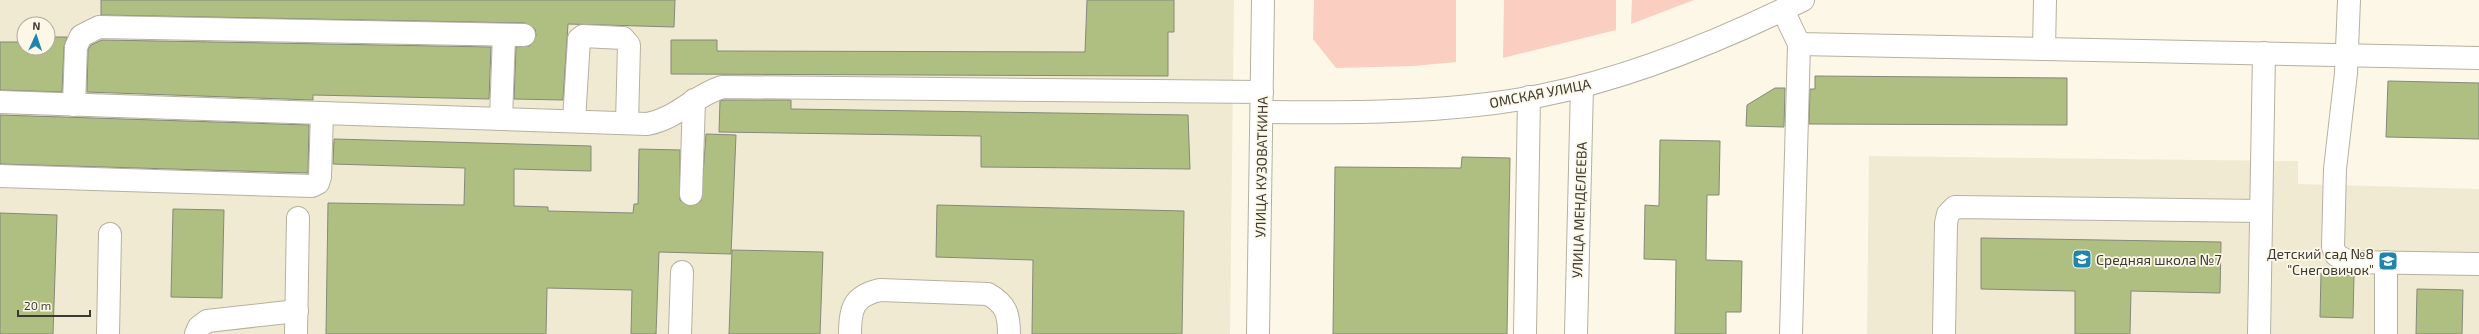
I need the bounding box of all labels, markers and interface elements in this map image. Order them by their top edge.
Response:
north arrow [16,16,56,56]
text: N [32,19,41,32]
street label: ОМСКАЯ УЛИЦА [1488,75,1592,111]
street label: УЛИЦА КУЗОВАТКИНА [1251,96,1271,238]
street label: УЛИЦА МЕНДЕЛЕЕВА [1568,141,1590,279]
place label: Детский сад №8 "Снеговичок" [2267,245,2374,278]
school or university icon: Средняя школа №7 [2071,248,2093,270]
school or university icon: Детский сад №8 "Снеговичок" [2377,250,2399,272]
place label: Средняя школа №7 [2096,251,2222,268]
scale bar [18,292,90,318]
text: 20 m [24,298,51,312]

